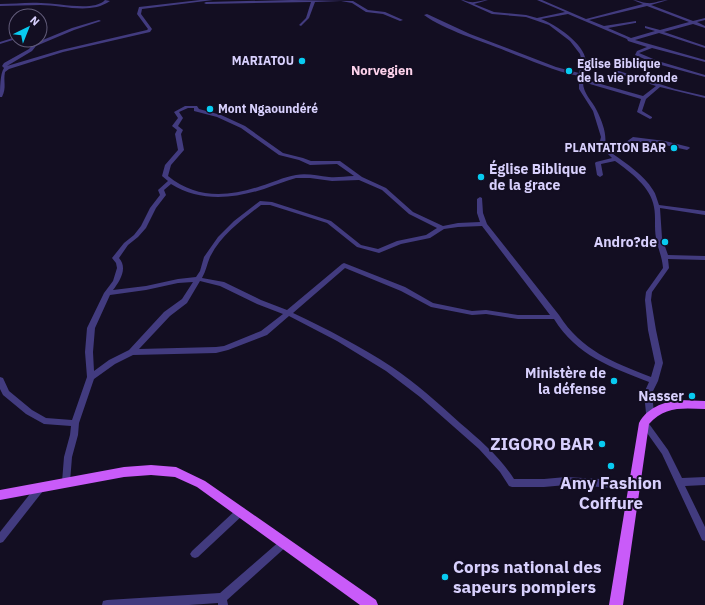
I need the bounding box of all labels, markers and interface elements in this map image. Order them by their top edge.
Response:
north arrow [8,8,48,48]
text: N [27,13,43,29]
place label: MARIATOU [232,53,294,68]
marker: MARIATOU [297,56,307,66]
place label: Eglise Biblique de la vie profonde [577,56,678,85]
district label: Norvegien [351,62,413,79]
marker: Eglise Biblique de la vie profonde [564,66,574,76]
place label: Mont Ngaoundéré [218,101,318,116]
marker: Mont Ngaoundéré [205,104,215,114]
place label: PLANTATION BAR [565,140,666,155]
marker: PLANTATION BAR [669,143,679,153]
place label: Église Biblique de la grace [489,159,587,194]
marker: Église Biblique de la grace [476,172,486,182]
place label: Andro?de [594,233,657,251]
marker: Andro?de [660,237,670,247]
place label: Ministère de la défense [525,364,606,398]
marker: Ministère de la défense [609,376,619,386]
place label: Nasser [638,387,684,405]
marker: Nasser [687,391,697,401]
place label: ZIGORO BAR [490,433,594,455]
marker: ZIGORO BAR [597,439,607,449]
marker: Amy Fashion Coiffure [606,461,616,471]
place label: Amy Fashion Coiffure [560,472,662,514]
place label: Corps national des sapeurs pompiers [453,556,602,598]
marker: Corps national des sapeurs pompiers [440,572,450,582]

